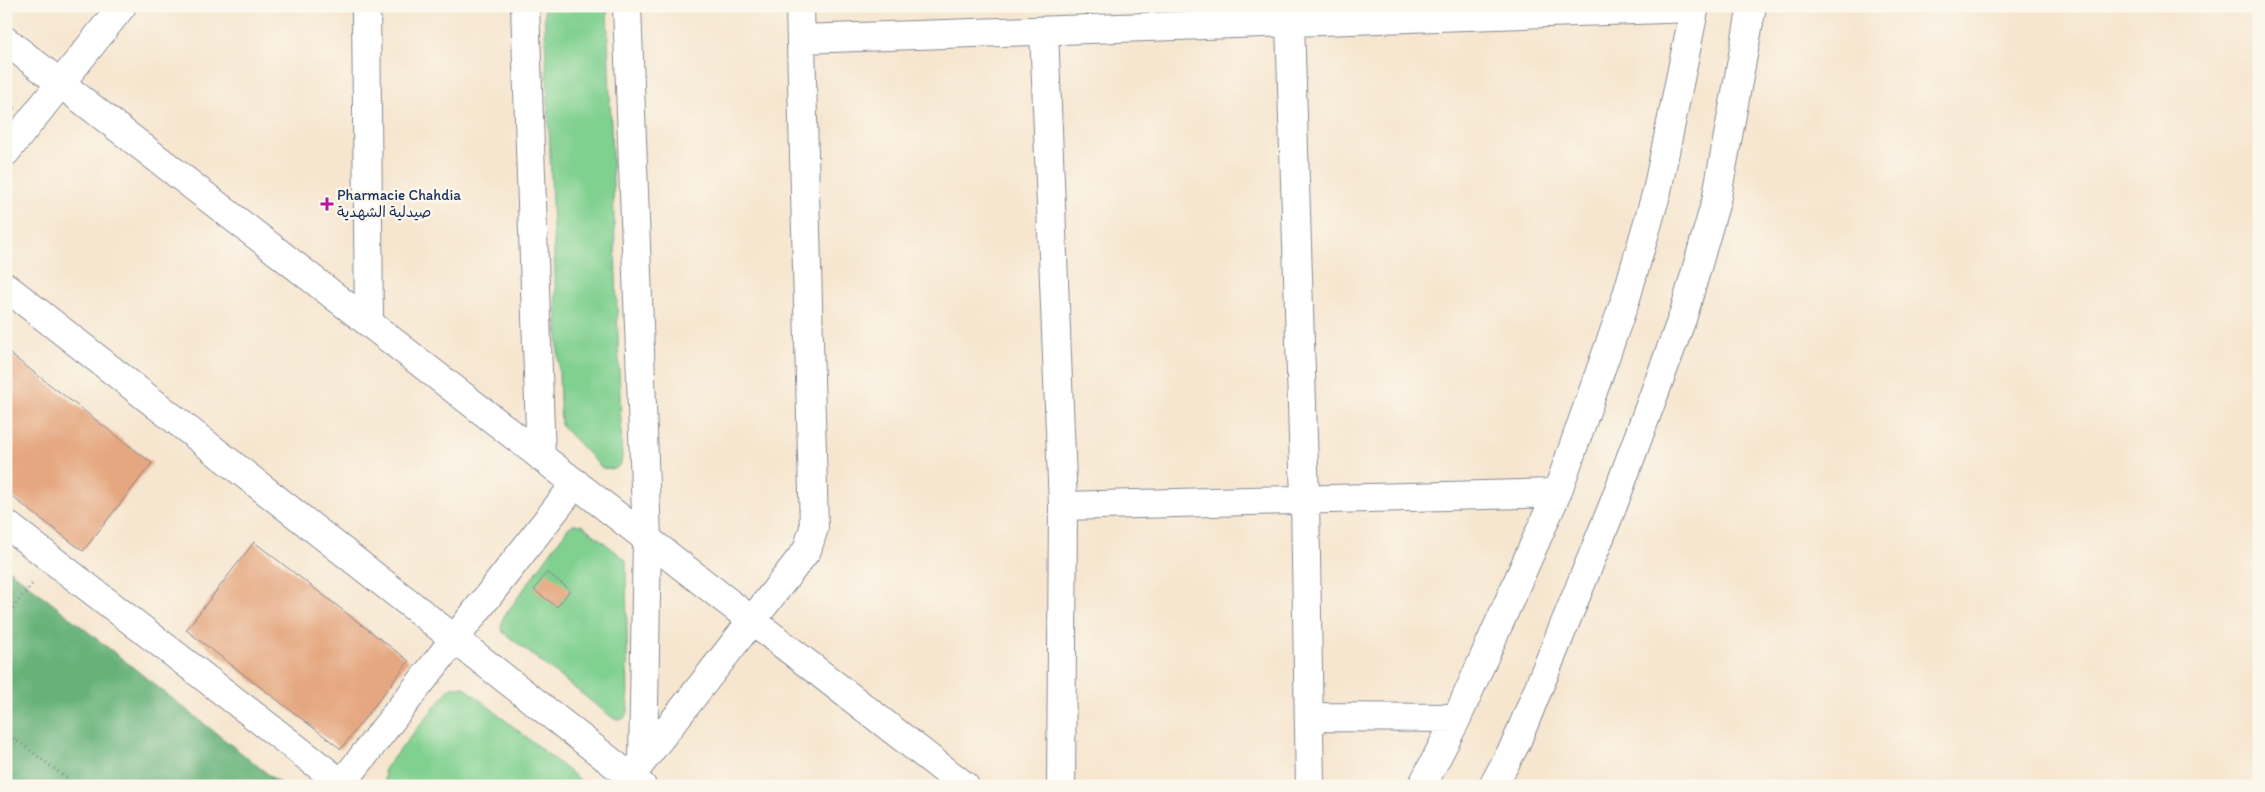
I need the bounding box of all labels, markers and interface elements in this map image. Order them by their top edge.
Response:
place label: Pharmacie Chahdia صيدلية الشهدية [337,186,461,221]
marker: Pharmacie Chahdia صيدلية الشهدية [321,198,333,210]

